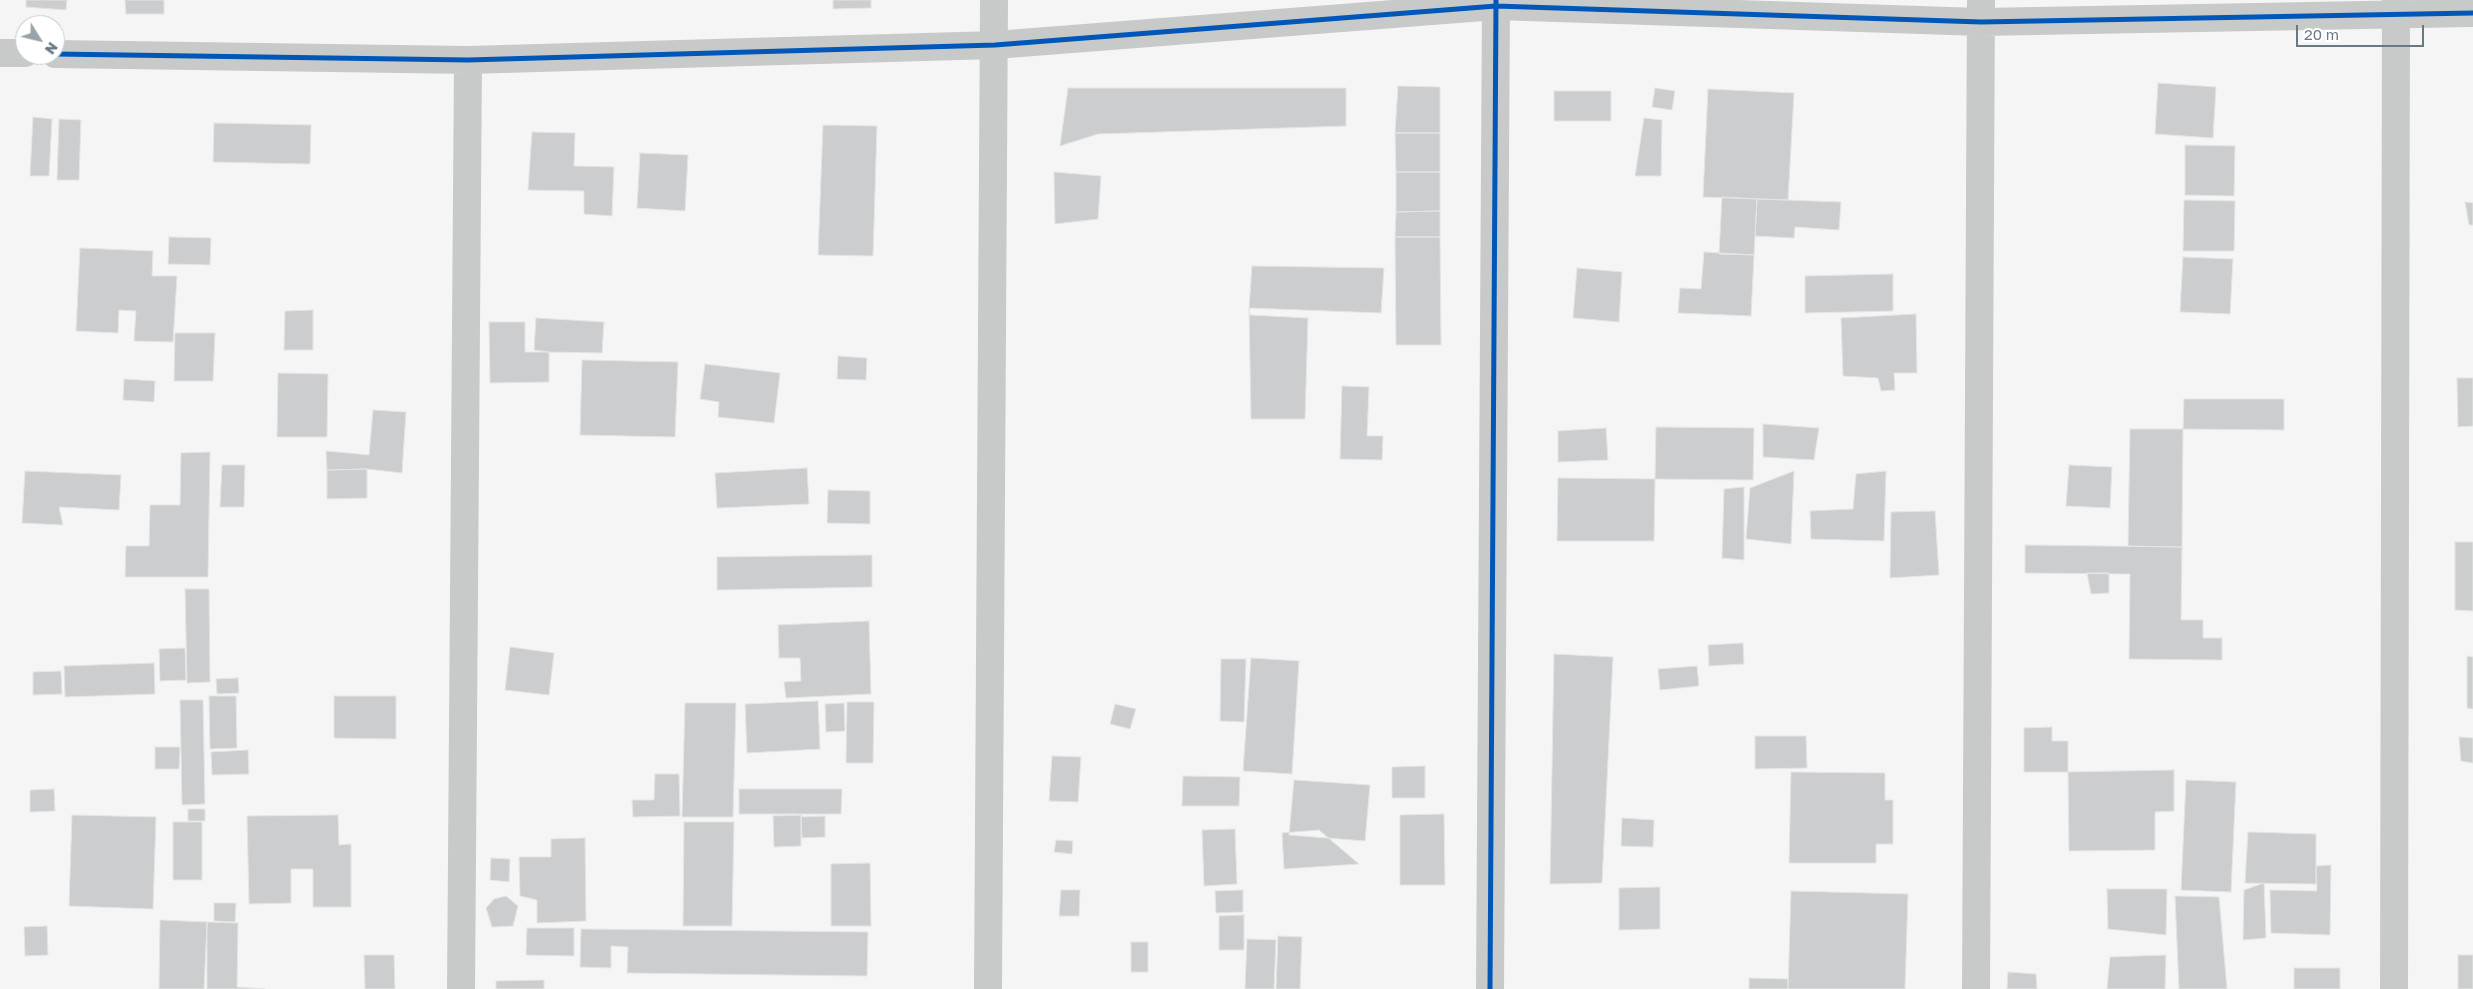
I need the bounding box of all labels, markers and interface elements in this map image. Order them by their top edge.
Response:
north arrow [15,15,65,65]
scale bar [2298,15,2426,47]
text: 20 m [2304,25,2339,43]
text: N [42,39,62,58]

